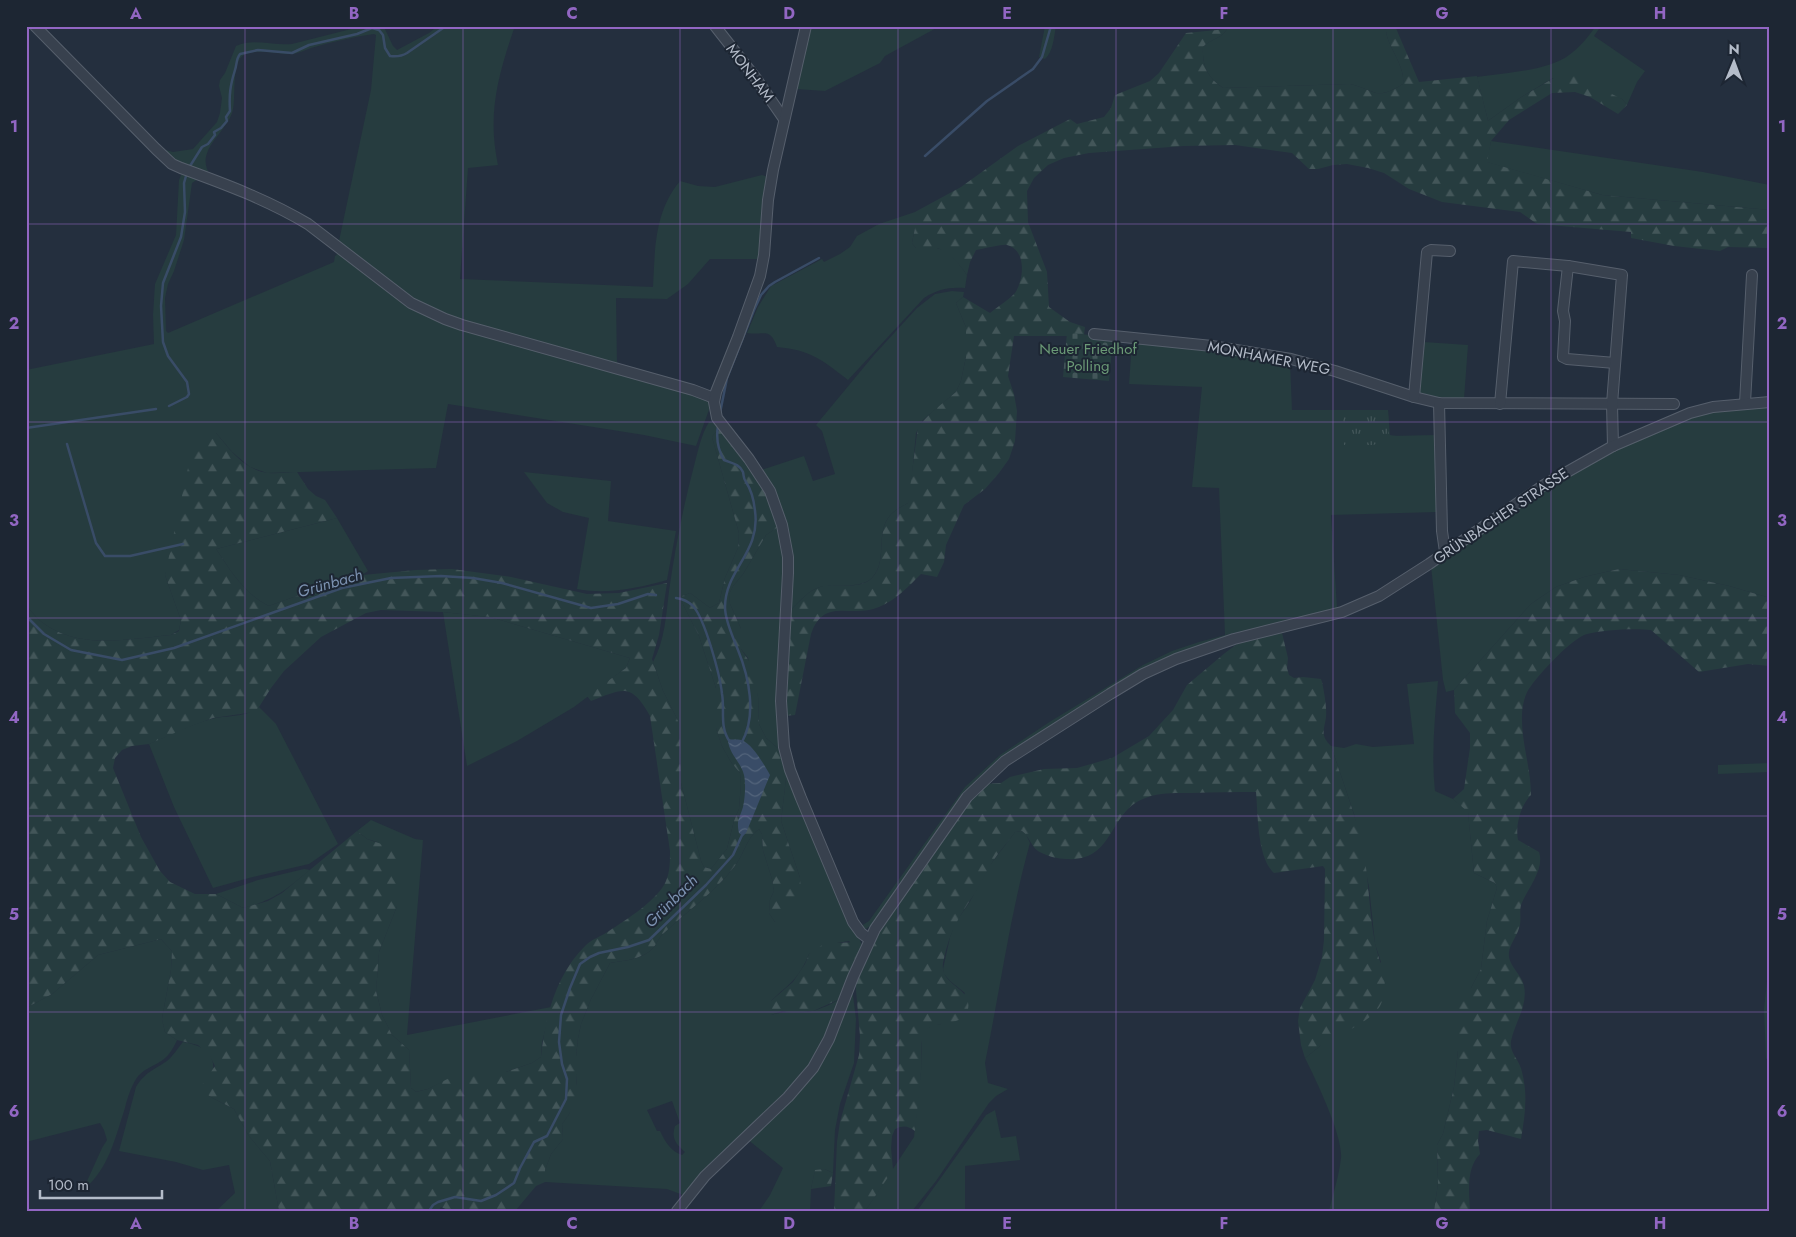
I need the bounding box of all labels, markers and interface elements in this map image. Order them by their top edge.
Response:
text: A [129,2,142,25]
text: B [349,2,359,25]
text: C [566,2,578,25]
text: D [783,2,795,25]
text: E [1002,2,1012,25]
text: F [1220,2,1228,25]
text: G [1435,2,1449,25]
text: H [1654,2,1666,25]
north arrow [1708,38,1758,88]
street label: MONHAM [721,39,779,107]
text: N [1728,39,1740,59]
text: 1 [10,115,18,138]
text: 1 [1778,115,1786,138]
text: 2 [9,312,19,335]
text: 2 [1777,312,1787,335]
street label: MONHAMER WEG [1206,335,1332,381]
park label: Neuer Friedhof Polling [1039,338,1137,377]
street label: GRÜNBACHER STRASSE [1429,462,1573,570]
text: 3 [9,509,19,532]
text: 3 [1777,509,1787,532]
water label: Grünbach [295,563,365,603]
text: 4 [8,706,20,729]
text: 4 [1776,706,1788,729]
water label: Grünbach [639,869,703,933]
text: 5 [9,903,19,926]
text: 5 [1777,903,1787,926]
text: 6 [9,1100,19,1123]
text: 6 [1777,1100,1787,1123]
scale bar [40,1167,162,1199]
text: 100 m [48,1174,89,1196]
text: A [129,1212,142,1235]
text: B [349,1212,359,1235]
text: C [566,1212,578,1235]
text: D [783,1212,795,1235]
text: E [1002,1212,1012,1235]
text: F [1220,1212,1228,1235]
text: G [1435,1212,1449,1235]
text: H [1654,1212,1666,1235]

